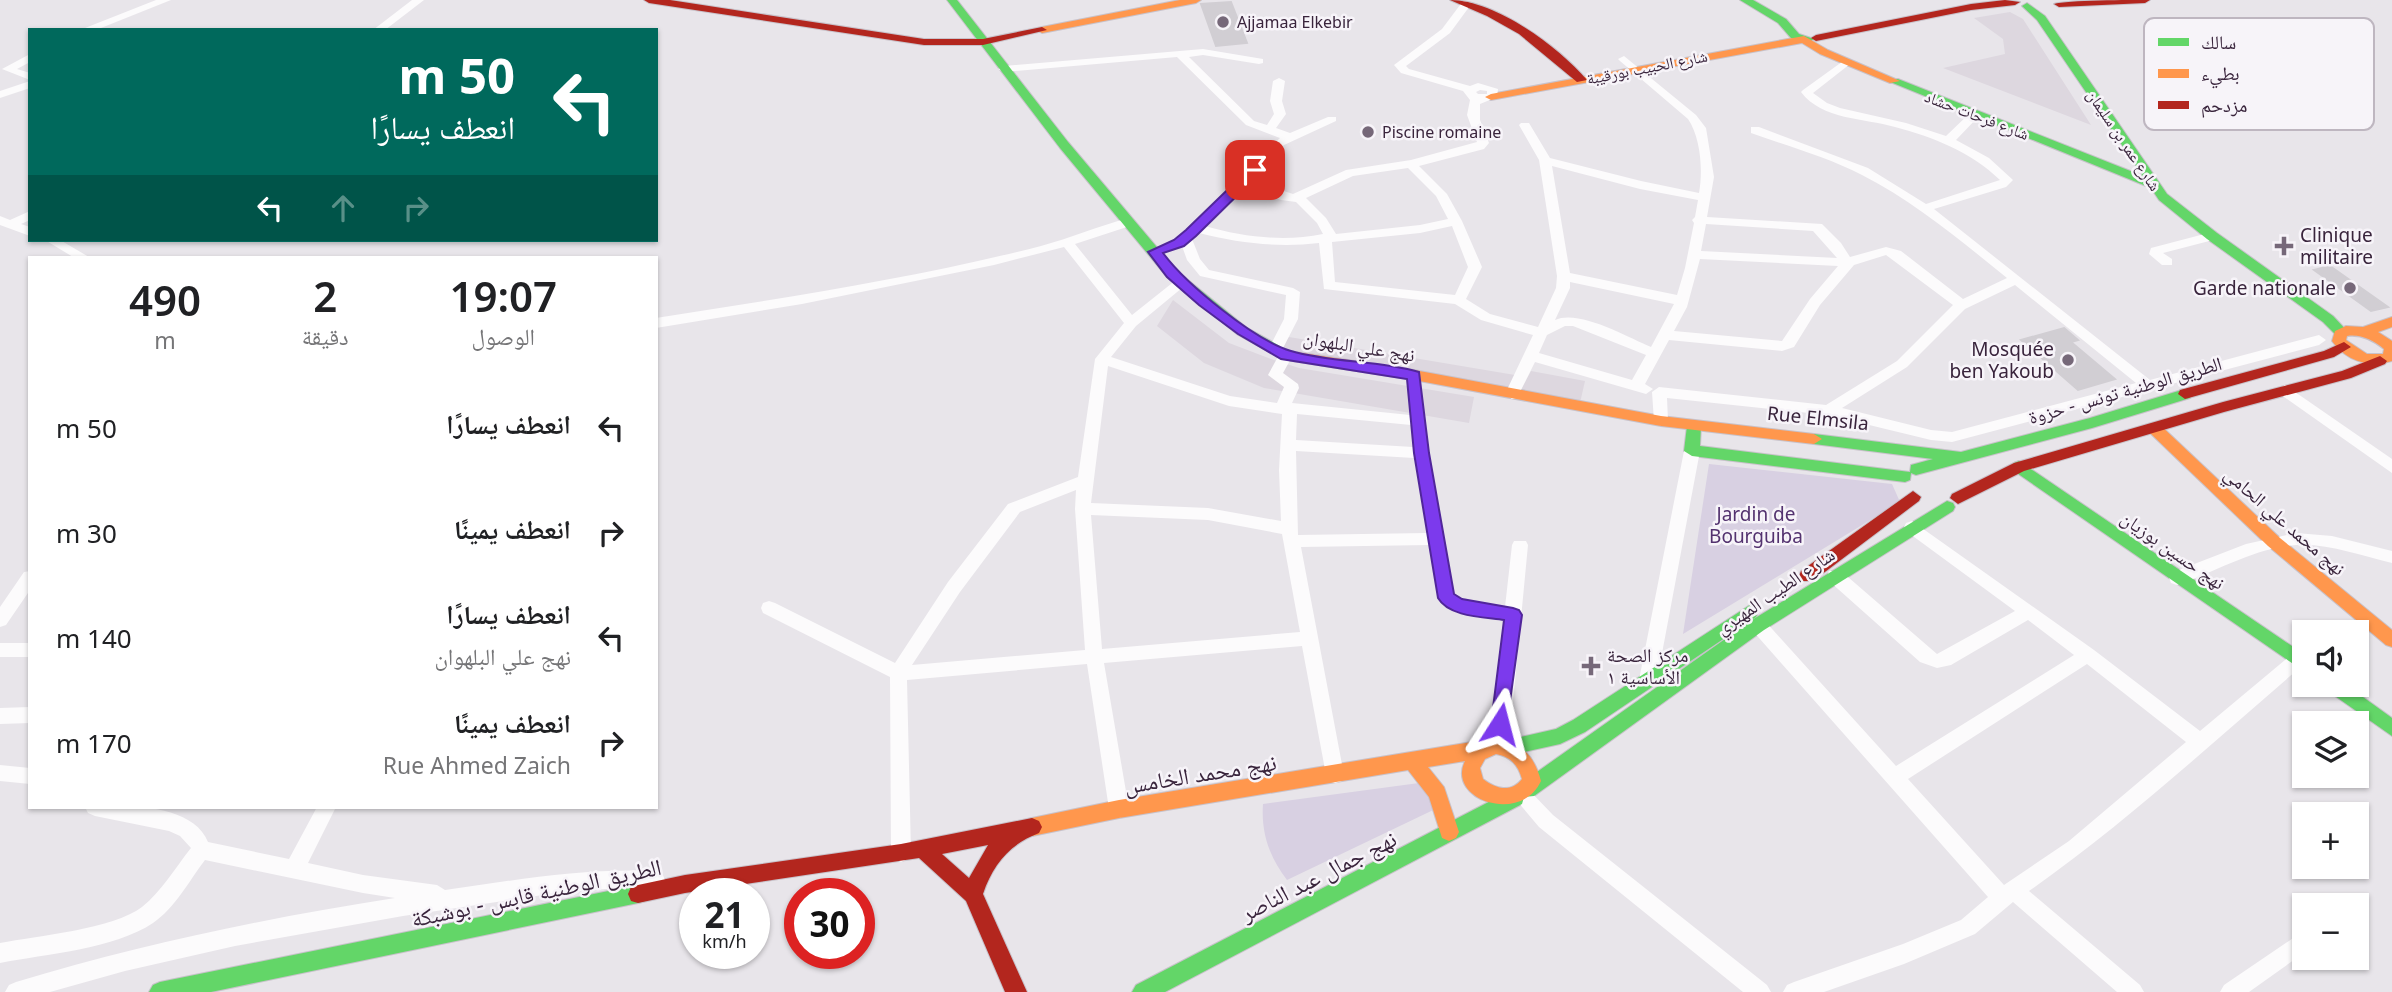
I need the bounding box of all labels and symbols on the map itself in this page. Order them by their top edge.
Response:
place label: Ajjamaa Elkebir [1237,11,1353,33]
marker: Ajjamaa Elkebir [1215,14,1231,30]
legend [2144,18,2374,130]
text: سالك [2201,29,2236,55]
street label: شارع الحبيب بورقيبة [1585,45,1709,89]
text: بطيء [2201,60,2240,89]
street label: شارع فرحات حشاد [1922,85,2032,145]
street label: شارع عمر بن سليمان [2082,85,2166,195]
text: مزدحم [2201,92,2247,118]
place label: Piscine romaine [1382,121,1501,143]
marker: Piscine romaine [1360,124,1376,140]
pin [1225,140,1285,200]
place label: Clinique militaire [2300,222,2373,270]
marker: Clinique militaire [2274,236,2294,256]
place label: Garde nationale [2193,275,2336,301]
marker: Garde nationale [2342,280,2358,296]
street label: نهج علي البلهوان [1301,324,1417,370]
place label: Mosquée ben Yakoub [1949,336,2054,384]
street label: الطريق الوطنية تونس - حزوة [2025,350,2225,430]
marker: Mosquée ben Yakoub [2060,352,2076,368]
street label: Rue Elmsila [1766,400,1870,436]
street label: نهج محمد علي الحامي [2217,461,2351,583]
park label: Jardin de Bourguiba [1709,501,1803,549]
street label: نهج حسين بوزيان [2116,504,2230,596]
street label: شارع الطيب المهيري [1710,541,1841,643]
place label: مركز الصحة الأساسية ١ [1607,642,1688,690]
marker: مركز الصحة الأساسية ١ [1581,656,1601,676]
position arrow [1463,687,1537,761]
street label: نهج محمد الخامس [1121,745,1279,801]
street label: نهج جمال عبد الناصر [1233,822,1402,929]
street label: الطريق الوطنية قابس - بوشبكة [408,850,664,934]
speed limit sign: 30 [784,878,875,969]

